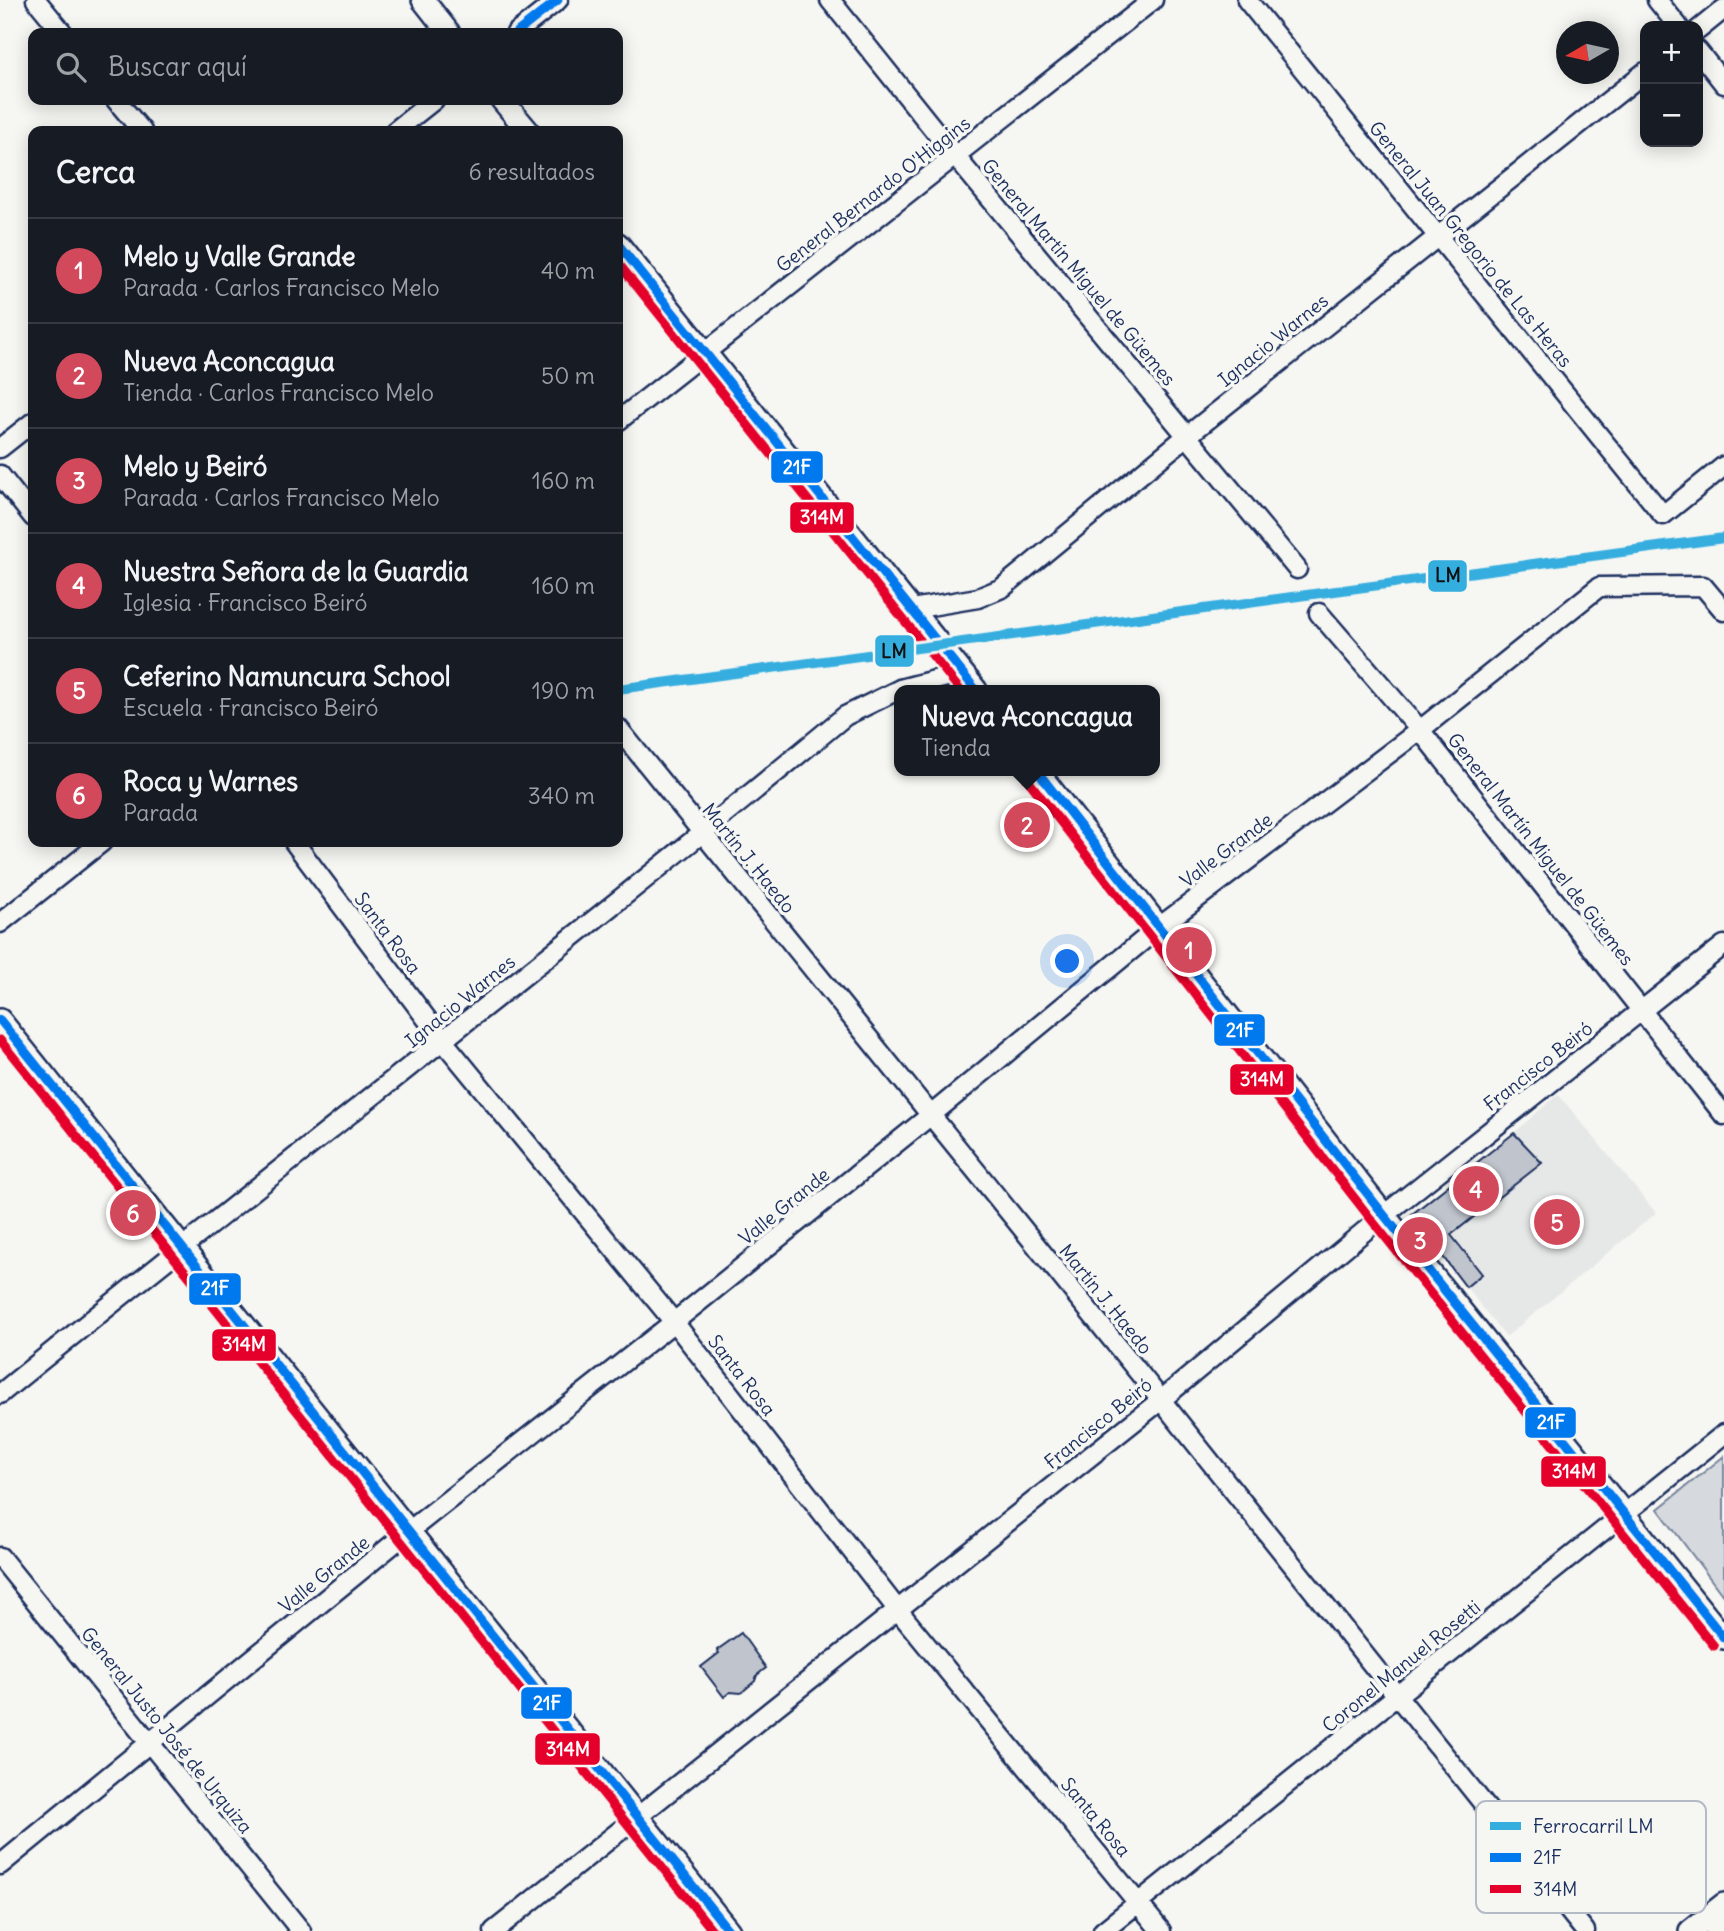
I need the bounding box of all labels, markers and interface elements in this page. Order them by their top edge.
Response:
north arrow [1556,21,1619,84]
map controls [1640,21,1703,147]
button: + [1640,21,1703,84]
search box [28,28,623,105]
icon: search [52,48,90,86]
text: Buscar aquí [108,50,247,83]
button: − [1640,84,1703,147]
street label: General Bernardo O'Higgins [771,111,975,277]
street label: General Juan Gregorio de Las Heras [1364,116,1578,372]
text: Cerca [56,153,135,191]
street label: General Martín Miguel de Güemes [977,154,1181,390]
text: 6 resultados [468,157,595,186]
text: Melo y Valle Grande [123,240,356,273]
text: 1 [74,256,84,285]
text: 40 m [541,256,595,285]
text: Parada · Carlos Francisco Melo [123,273,440,302]
street label: Ignacio Warnes [1213,288,1333,392]
text: Nueva Aconcagua [123,345,335,378]
text: 2 [73,361,85,390]
text: 50 m [541,361,595,390]
text: Tienda · Carlos Francisco Melo [123,378,434,407]
text: Melo y Beiró [123,450,267,483]
line badge: 21F [770,450,824,484]
text: 21F [783,455,812,479]
text: 3 [72,466,86,495]
text: 160 m [532,466,595,495]
text: Parada · Carlos Francisco Melo [123,483,440,512]
line badge: 314M [789,501,855,534]
text: 314M [800,505,844,529]
text: Nuestra Señora de la Guardia [123,555,469,588]
line badge: LM [1427,559,1468,593]
text: LM [1435,563,1461,587]
text: 4 [72,571,86,600]
text: 160 m [532,571,595,600]
text: Iglesia · Francisco Beiró [123,588,367,617]
line badge: LM [874,634,915,668]
text: LM [881,639,907,663]
text: Ceferino Namuncura School [123,660,451,693]
text: 5 [72,676,86,705]
text: 190 m [532,676,595,705]
popup [894,685,1160,776]
text: Escuela · Francisco Beiró [123,693,378,722]
text: Nueva Aconcagua [921,700,1133,733]
street label: General Martín Miguel de Güemes [1443,728,1639,970]
text: Tienda [921,733,991,762]
text: Roca y Warnes [123,765,298,798]
text: 6 [72,781,86,810]
text: 340 m [528,781,595,810]
text: Parada [123,798,198,827]
street label: Martín J. Haedo [697,798,801,918]
pin: 2 [1004,799,1050,851]
street label: Valle Grande [1175,807,1277,893]
street label: Santa Rosa [349,887,427,979]
pin: 1 [1166,924,1212,976]
your location [1050,944,1084,978]
street label: Ignacio Warnes [400,949,520,1053]
line badge: 21F [1213,1013,1266,1047]
street label: Francisco Beiró [1479,1016,1597,1116]
text: 21F [1226,1018,1255,1042]
line badge: 314M [1229,1063,1295,1096]
text: 314M [1240,1067,1284,1091]
street label: Valle Grande [734,1162,834,1250]
pin: 4 [1453,1163,1499,1215]
pin: 6 [110,1187,156,1239]
pin: 5 [1534,1196,1580,1248]
pin: 3 [1397,1214,1443,1266]
street label: Martín J. Haedo [1054,1239,1158,1359]
line badge: 21F [188,1272,242,1306]
text: 21F [201,1276,230,1300]
line badge: 314M [211,1328,277,1362]
street label: Santa Rosa [703,1330,781,1420]
text: 314M [222,1332,266,1356]
street label: Francisco Beiró [1039,1372,1157,1474]
line badge: 21F [1524,1406,1577,1439]
text: 21F [1537,1410,1566,1434]
line badge: 314M [1540,1455,1607,1488]
text: 314M [1552,1459,1596,1483]
street label: Valle Grande [274,1530,374,1618]
street label: Coronel Manuel Rosetti [1317,1595,1485,1737]
street label: General Justo José de Urquiza [76,1622,258,1838]
line badge: 21F [520,1686,573,1720]
text: 21F [533,1691,562,1715]
line badge: 314M [534,1732,601,1766]
text: 314M [546,1737,590,1761]
street label: Santa Rosa [1056,1772,1136,1862]
legend [1476,1801,1706,1913]
text: Ferrocarril LM [1533,1814,1654,1838]
text: 21F [1533,1845,1562,1869]
text: 314M [1533,1877,1578,1901]

